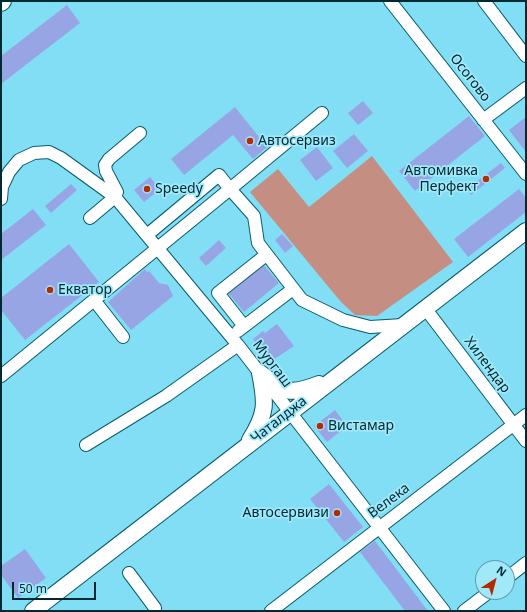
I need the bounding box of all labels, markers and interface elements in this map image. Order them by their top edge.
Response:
street label: Осогово [446,51,494,105]
place label: Автосервиз [258,133,336,149]
marker: Автосервиз [245,136,255,146]
place label: Автомивка Перфект [404,163,478,196]
marker: Автомивка Перфект [481,174,491,184]
place label: Speedy [155,181,203,197]
marker: Speedy [142,184,152,194]
place label: Екватор [58,282,112,298]
marker: Екватор [45,285,55,295]
street label: Хилендар [460,333,514,397]
street label: Мургаш [249,337,295,391]
street label: Чаталджа [248,393,310,447]
place label: Вистамар [328,418,394,434]
marker: Вистамар [315,421,325,431]
street label: Велека [365,480,413,522]
place label: Автосервизи [243,505,329,521]
marker: Автосервизи [332,508,342,518]
north arrow [475,560,515,600]
text: N [494,562,510,579]
scale bar [14,574,98,600]
text: 50 m [19,580,47,597]

